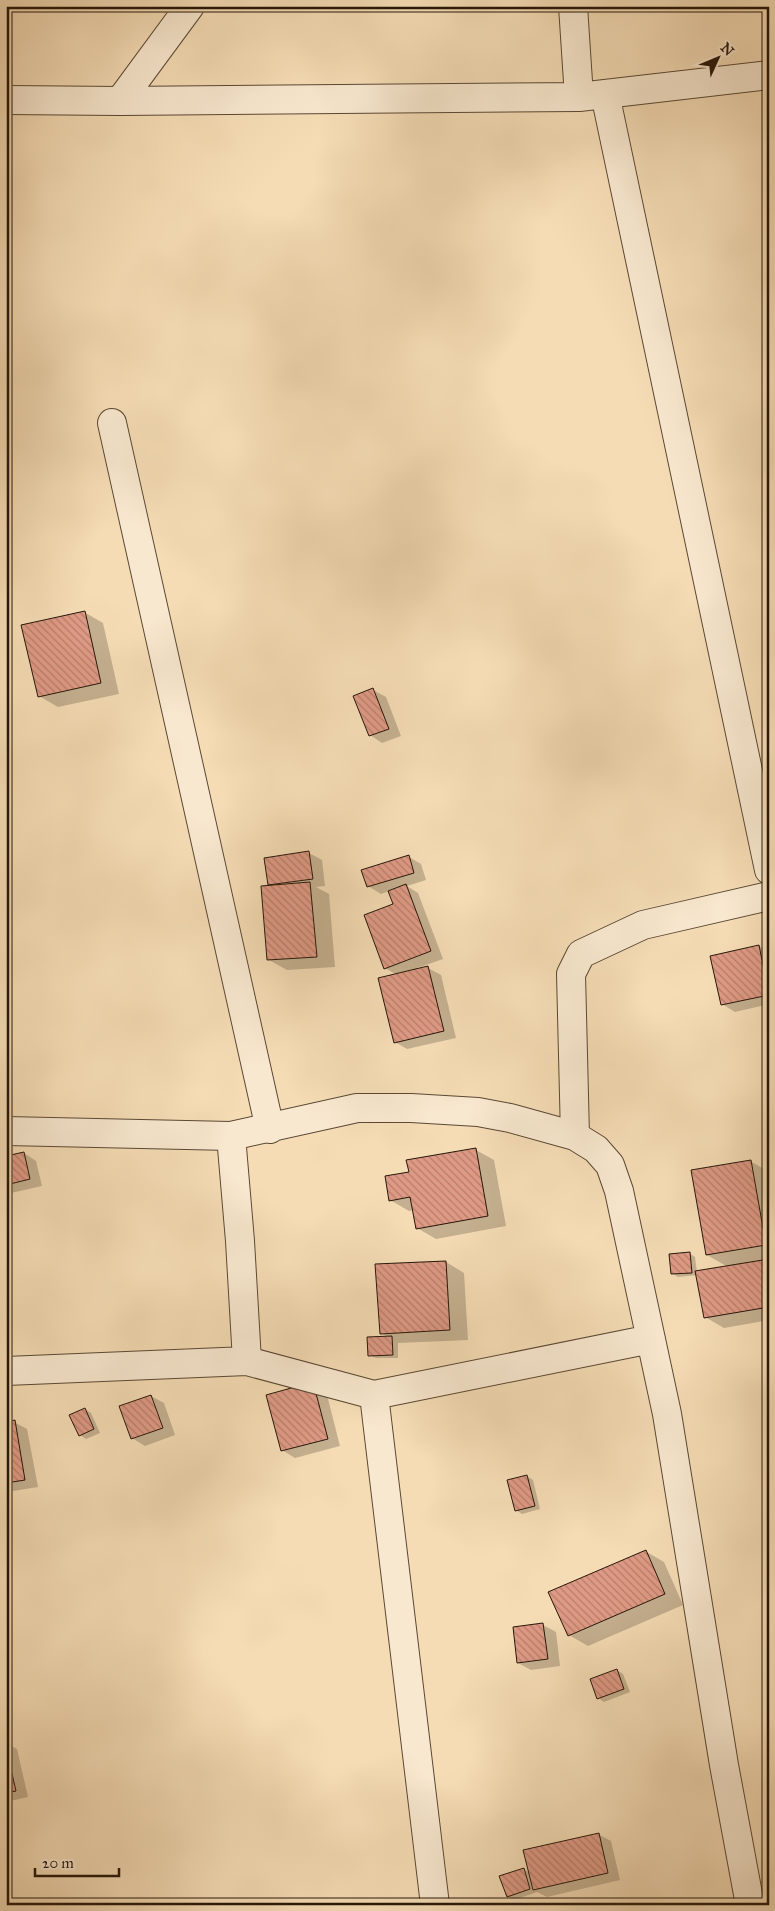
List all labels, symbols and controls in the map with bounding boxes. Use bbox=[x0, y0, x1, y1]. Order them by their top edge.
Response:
north arrow bbox=[692, 32, 742, 82]
text: N bbox=[717, 39, 737, 60]
scale bar bbox=[35, 1846, 119, 1878]
text: 20 m bbox=[42, 1854, 74, 1872]

